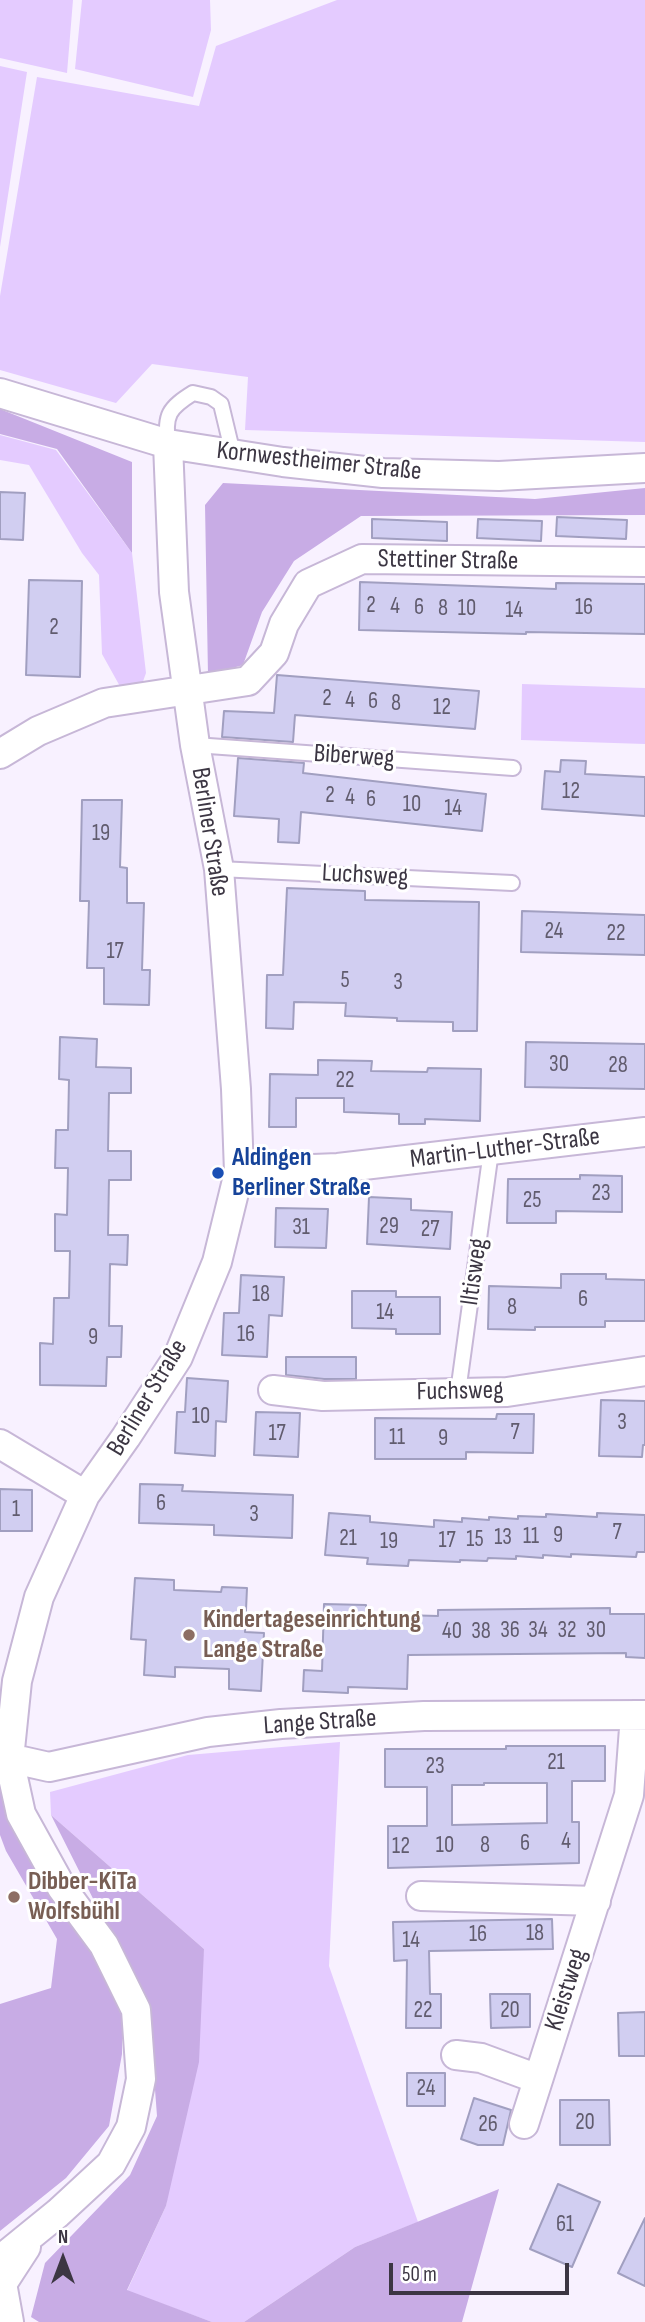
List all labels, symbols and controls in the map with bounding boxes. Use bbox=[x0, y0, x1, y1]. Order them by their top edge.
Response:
street label: Kornwestheimer Straße bbox=[215, 436, 423, 488]
street label: Stettiner Straße bbox=[377, 544, 519, 578]
house number: 2 bbox=[366, 592, 376, 620]
house number: 4 bbox=[390, 593, 400, 621]
house number: 6 bbox=[414, 594, 424, 622]
house number: 16 bbox=[575, 594, 593, 622]
house number: 8 bbox=[438, 595, 448, 623]
house number: 10 bbox=[458, 595, 476, 623]
house number: 14 bbox=[505, 597, 523, 625]
house number: 2 bbox=[49, 614, 59, 642]
house number: 2 bbox=[322, 685, 332, 713]
house number: 4 bbox=[345, 687, 355, 715]
house number: 6 bbox=[368, 688, 378, 716]
house number: 8 bbox=[391, 690, 401, 718]
house number: 12 bbox=[433, 694, 451, 722]
street label: Biberweg bbox=[313, 739, 395, 775]
street label: Berliner Straße bbox=[183, 765, 235, 899]
house number: 12 bbox=[562, 778, 580, 806]
house number: 2 bbox=[325, 782, 335, 810]
house number: 4 bbox=[345, 784, 355, 812]
house number: 6 bbox=[366, 786, 376, 814]
house number: 10 bbox=[403, 791, 421, 819]
house number: 14 bbox=[444, 795, 462, 823]
house number: 19 bbox=[92, 820, 110, 848]
street label: Luchsweg bbox=[321, 858, 409, 894]
house number: 24 bbox=[545, 918, 563, 946]
house number: 22 bbox=[607, 920, 625, 948]
house number: 17 bbox=[106, 938, 124, 966]
house number: 5 bbox=[340, 967, 350, 995]
house number: 3 bbox=[393, 969, 403, 997]
house number: 30 bbox=[549, 1051, 569, 1079]
house number: 28 bbox=[608, 1052, 628, 1080]
house number: 22 bbox=[336, 1067, 354, 1095]
street label: Martin-Luther-Straße bbox=[408, 1122, 602, 1176]
place label: Aldingen Berliner Straße bbox=[232, 1142, 371, 1204]
marker: Aldingen Berliner Straße bbox=[210, 1165, 226, 1181]
house number: 23 bbox=[591, 1180, 611, 1208]
house number: 25 bbox=[523, 1187, 541, 1215]
house number: 29 bbox=[379, 1213, 399, 1241]
house number: 31 bbox=[292, 1214, 310, 1242]
house number: 27 bbox=[421, 1216, 439, 1244]
street label: Iltisweg bbox=[455, 1236, 495, 1308]
house number: 18 bbox=[252, 1281, 270, 1309]
house number: 6 bbox=[578, 1286, 588, 1314]
house number: 8 bbox=[507, 1294, 517, 1322]
house number: 14 bbox=[376, 1299, 394, 1327]
house number: 16 bbox=[237, 1321, 255, 1349]
house number: 9 bbox=[88, 1324, 98, 1352]
street label: Berliner Straße bbox=[101, 1334, 195, 1462]
street label: Fuchsweg bbox=[416, 1376, 504, 1408]
house number: 10 bbox=[192, 1403, 210, 1431]
house number: 3 bbox=[617, 1409, 627, 1437]
house number: 7 bbox=[510, 1419, 520, 1447]
house number: 17 bbox=[268, 1420, 286, 1448]
house number: 11 bbox=[389, 1424, 405, 1452]
house number: 9 bbox=[438, 1425, 448, 1453]
house number: 6 bbox=[156, 1490, 166, 1518]
house number: 1 bbox=[12, 1496, 20, 1524]
house number: 3 bbox=[249, 1501, 259, 1529]
house number: 7 bbox=[612, 1519, 622, 1547]
house number: 9 bbox=[553, 1522, 563, 1550]
house number: 11 bbox=[523, 1523, 539, 1551]
house number: 13 bbox=[494, 1524, 512, 1552]
house number: 21 bbox=[339, 1525, 357, 1553]
house number: 15 bbox=[466, 1526, 484, 1554]
house number: 17 bbox=[438, 1527, 456, 1555]
house number: 19 bbox=[380, 1528, 398, 1556]
place label: Kindertageseinrichtung Lange Straße bbox=[203, 1604, 421, 1666]
house number: 36 bbox=[500, 1617, 520, 1645]
house number: 34 bbox=[528, 1617, 548, 1645]
house number: 32 bbox=[557, 1617, 577, 1645]
house number: 30 bbox=[586, 1617, 606, 1645]
house number: 40 bbox=[442, 1618, 462, 1646]
house number: 38 bbox=[471, 1618, 491, 1646]
marker: Kindertageseinrichtung Lange Straße bbox=[181, 1627, 197, 1643]
street label: Lange Straße bbox=[262, 1703, 378, 1743]
house number: 21 bbox=[547, 1749, 565, 1777]
house number: 23 bbox=[425, 1753, 445, 1781]
house number: 4 bbox=[561, 1828, 571, 1856]
house number: 6 bbox=[520, 1830, 530, 1858]
house number: 10 bbox=[436, 1832, 454, 1860]
house number: 8 bbox=[480, 1832, 490, 1860]
house number: 12 bbox=[392, 1833, 410, 1861]
place label: Dibber-KiTa Wolfsbühl bbox=[28, 1866, 137, 1927]
marker: Dibber-KiTa Wolfsbühl bbox=[6, 1889, 22, 1905]
house number: 18 bbox=[526, 1920, 544, 1948]
house number: 16 bbox=[469, 1921, 487, 1949]
house number: 14 bbox=[402, 1927, 420, 1955]
street label: Kleistweg bbox=[539, 1945, 595, 2035]
house number: 22 bbox=[414, 1997, 432, 2025]
house number: 20 bbox=[500, 1997, 520, 2025]
house number: 24 bbox=[417, 2075, 435, 2103]
house number: 20 bbox=[575, 2109, 595, 2137]
house number: 26 bbox=[478, 2111, 498, 2139]
house number: 61 bbox=[556, 2211, 574, 2239]
north arrow bbox=[28, 2224, 98, 2294]
text: N bbox=[58, 2226, 68, 2249]
scale bar bbox=[393, 2248, 573, 2292]
text: 50 m bbox=[402, 2262, 437, 2287]

